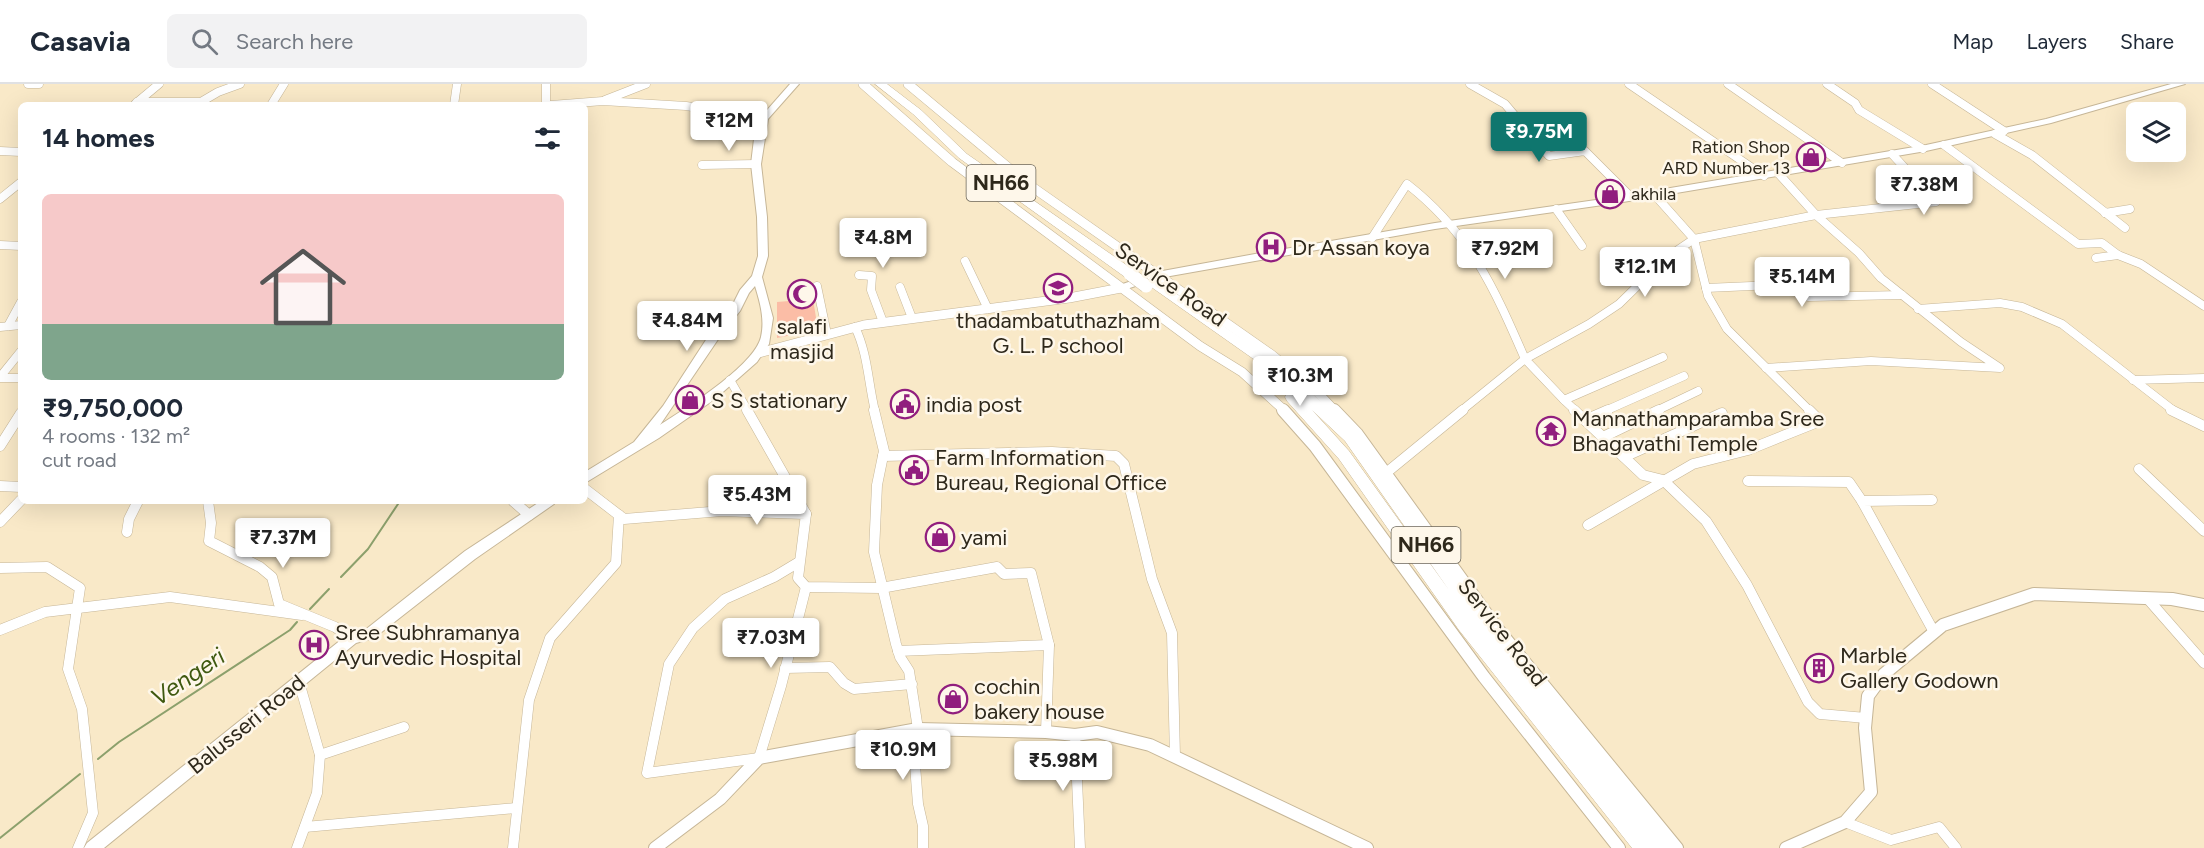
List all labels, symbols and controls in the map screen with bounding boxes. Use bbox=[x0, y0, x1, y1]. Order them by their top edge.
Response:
search box bbox=[167, 14, 587, 68]
text: Casavia bbox=[30, 24, 131, 58]
icon: search bbox=[188, 25, 221, 58]
text: Search here bbox=[236, 28, 353, 55]
text: Map bbox=[1953, 29, 1993, 54]
text: Layers bbox=[2026, 29, 2087, 54]
text: Share bbox=[2120, 29, 2174, 54]
pin: ₹12M bbox=[693, 101, 765, 152]
map controls bbox=[2126, 102, 2186, 162]
button: layers bbox=[2126, 102, 2186, 162]
text: ₹12M bbox=[704, 108, 754, 132]
pin: ₹9.75M bbox=[1490, 112, 1588, 163]
text: ₹9.75M bbox=[1505, 119, 1573, 143]
text: 14 homes bbox=[42, 122, 155, 154]
icon: filters bbox=[531, 122, 564, 155]
place label: Ration Shop ARD Number 13 bbox=[1662, 136, 1790, 179]
shop icon: Ration Shop ARD Number 13 bbox=[1795, 141, 1827, 173]
road number: NH66 bbox=[966, 165, 1036, 201]
pin: ₹7.38M bbox=[1875, 165, 1973, 216]
text: ₹7.38M bbox=[1890, 172, 1958, 196]
shop icon: akhila bbox=[1594, 178, 1626, 210]
place label: akhila bbox=[1631, 183, 1676, 205]
pin: ₹4.8M bbox=[841, 218, 925, 269]
text: ₹4.8M bbox=[854, 225, 913, 249]
pin: ₹7.92M bbox=[1456, 229, 1554, 280]
hospital icon: Dr Assan koya bbox=[1255, 231, 1287, 263]
icon: home bbox=[249, 233, 357, 341]
place label: Dr Assan koya bbox=[1292, 234, 1430, 261]
street label: Service Road bbox=[1110, 236, 1231, 333]
text: ₹7.92M bbox=[1471, 236, 1539, 260]
pin: ₹12.1M bbox=[1596, 247, 1694, 298]
text: ₹12.1M bbox=[1614, 254, 1676, 278]
pin: ₹5.14M bbox=[1753, 257, 1851, 308]
text: ₹5.14M bbox=[1769, 264, 1835, 288]
school or university icon: thadambatuthazham G. L. P school bbox=[1042, 272, 1074, 304]
mosque icon: salafi masjid bbox=[786, 278, 818, 310]
pin: ₹4.84M bbox=[638, 301, 736, 352]
place label: thadambatuthazham G. L. P school bbox=[956, 307, 1160, 359]
text: ₹4.84M bbox=[651, 308, 723, 332]
place label: salafi masjid bbox=[770, 313, 834, 365]
pin: ₹10.3M bbox=[1251, 356, 1349, 407]
text: ₹10.3M bbox=[1267, 363, 1333, 387]
shop icon: S S stationary bbox=[674, 384, 706, 416]
place label: S S stationary bbox=[711, 387, 848, 414]
public building icon: india post bbox=[889, 388, 921, 420]
place label: india post bbox=[926, 391, 1022, 418]
text: ₹9,750,000 bbox=[42, 392, 183, 424]
place label: Mannathamparamba Sree Bhagavathi Temple bbox=[1572, 405, 1824, 457]
temple icon: Mannathamparamba Sree Bhagavathi Temple bbox=[1535, 415, 1567, 447]
text: 4 rooms · 132 m² bbox=[42, 424, 190, 448]
place label: Farm Information Bureau, Regional Office bbox=[935, 444, 1167, 496]
text: cut road bbox=[42, 448, 117, 472]
public building icon: Farm Information Bureau, Regional Office bbox=[898, 454, 930, 486]
pin: ₹5.43M bbox=[708, 475, 806, 526]
text: ₹5.43M bbox=[722, 482, 792, 506]
pin: ₹7.37M bbox=[234, 518, 332, 569]
shop icon: yami bbox=[924, 521, 956, 553]
place label: yami bbox=[961, 524, 1007, 551]
text: ₹7.37M bbox=[249, 525, 317, 549]
road number: NH66 bbox=[1392, 527, 1460, 563]
street label: Service Road bbox=[1452, 573, 1553, 692]
pin: ₹7.03M bbox=[722, 618, 820, 669]
place label: Sree Subhramanya Ayurvedic Hospital bbox=[335, 619, 521, 671]
text: ₹7.03M bbox=[736, 625, 806, 649]
hospital icon: Sree Subhramanya Ayurvedic Hospital bbox=[298, 629, 330, 661]
water label: Vengeri bbox=[145, 641, 231, 712]
place label: Marble Gallery Godown bbox=[1840, 642, 1998, 694]
building icon: Marble Gallery Godown bbox=[1803, 652, 1835, 684]
street label: Balusseri Road bbox=[182, 669, 310, 780]
place label: cochin bakery house bbox=[974, 673, 1105, 725]
shop icon: cochin bakery house bbox=[937, 683, 969, 715]
pin: ₹10.9M bbox=[854, 730, 952, 781]
text: ₹10.9M bbox=[869, 737, 937, 761]
pin: ₹5.98M bbox=[1014, 741, 1112, 792]
text: ₹5.98M bbox=[1028, 748, 1098, 772]

